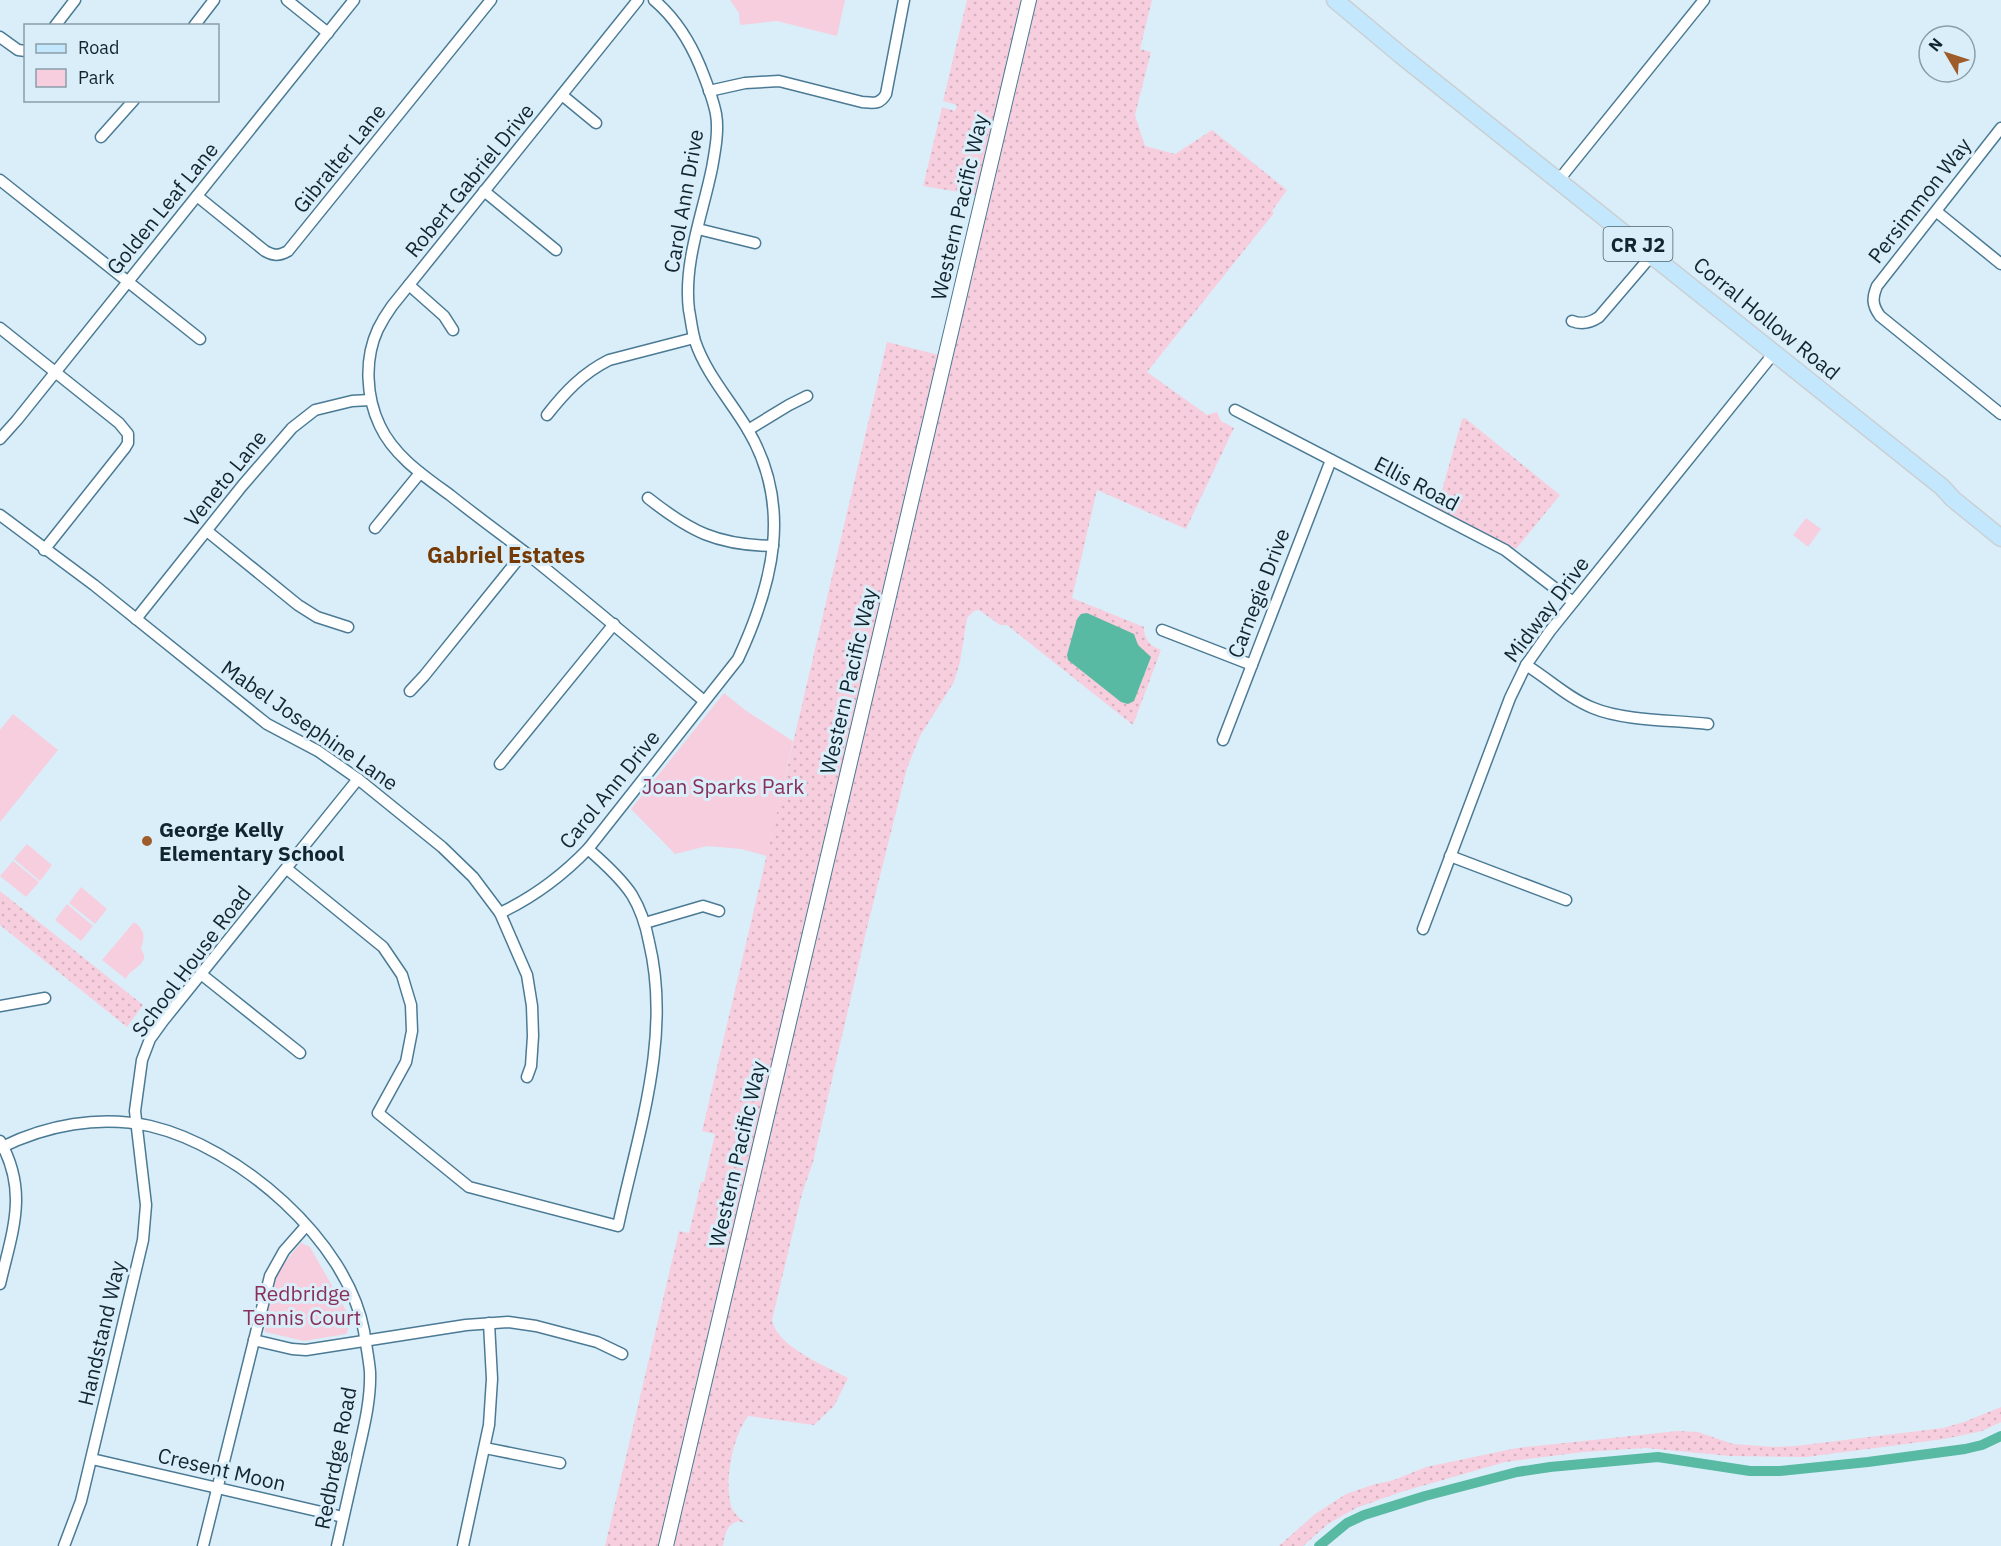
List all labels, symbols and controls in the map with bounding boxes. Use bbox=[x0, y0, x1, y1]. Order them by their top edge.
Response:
legend bbox=[24, 24, 219, 102]
north arrow bbox=[1917, 24, 1977, 84]
text: N bbox=[1924, 34, 1947, 55]
text: Road bbox=[78, 36, 119, 59]
text: Park bbox=[78, 66, 115, 89]
street label: Gibralter Lane bbox=[286, 97, 392, 219]
street label: Robert Gabriel Drive bbox=[398, 97, 540, 263]
street label: Western Pacific Way bbox=[924, 111, 994, 303]
street label: Carol Ann Drive bbox=[657, 127, 709, 275]
street label: Persimmon Way bbox=[1861, 131, 1977, 269]
street label: Golden Leaf Lane bbox=[100, 136, 224, 280]
road number: CR J2 bbox=[1604, 227, 1672, 261]
street label: Corral Hollow Road bbox=[1688, 250, 1846, 386]
street label: Veneto Lane bbox=[178, 424, 272, 532]
street label: Ellis Road bbox=[1370, 449, 1464, 517]
street label: Carnegie Drive bbox=[1220, 524, 1296, 662]
district label: Gabriel Estates bbox=[427, 540, 585, 569]
street label: Midway Drive bbox=[1497, 550, 1595, 668]
street label: Western Pacific Way bbox=[813, 585, 883, 777]
street label: Mabel Josephine Lane bbox=[216, 653, 404, 797]
street label: Carol Ann Drive bbox=[552, 724, 666, 854]
park label: Joan Sparks Park bbox=[642, 772, 804, 800]
place label: George Kelly Elementary School bbox=[159, 815, 344, 867]
marker: George Kelly Elementary School bbox=[140, 834, 154, 848]
street label: School House Road bbox=[125, 880, 257, 1042]
street label: Western Pacific Way bbox=[702, 1058, 772, 1250]
street label: Handstand Way bbox=[71, 1257, 131, 1408]
park label: Redbridge Tennis Court bbox=[243, 1279, 361, 1331]
street label: Redbrdge Road bbox=[307, 1384, 363, 1532]
street label: Cresent Moon bbox=[155, 1441, 289, 1497]

